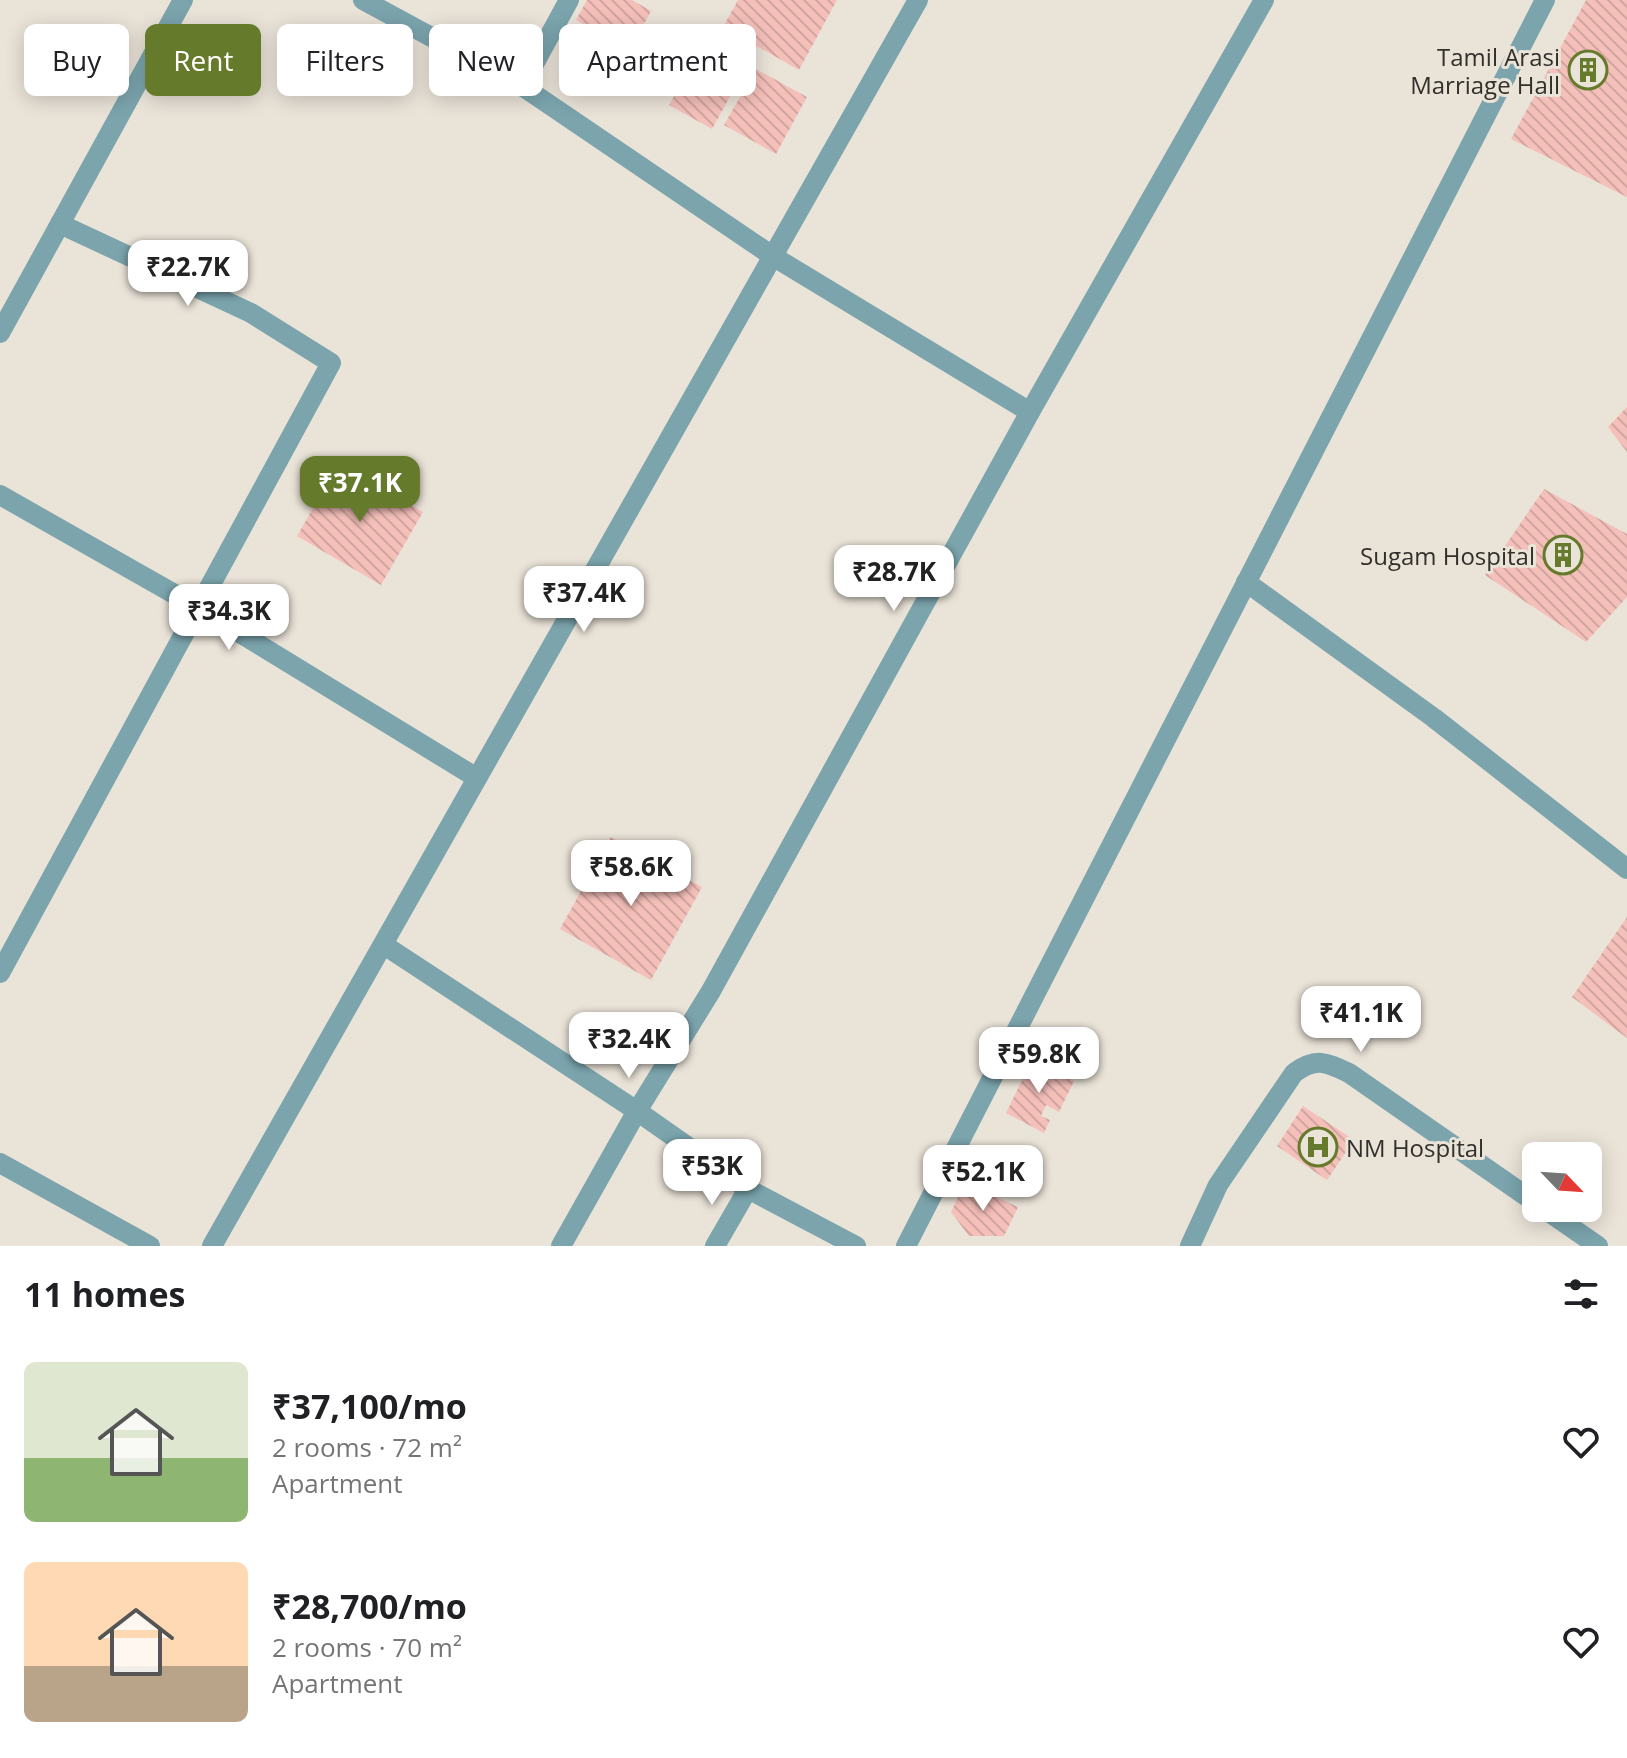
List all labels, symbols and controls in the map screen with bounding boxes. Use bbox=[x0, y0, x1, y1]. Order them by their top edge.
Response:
chip: Buy bbox=[24, 24, 129, 96]
chip: Rent bbox=[145, 24, 261, 96]
chip: Filters bbox=[277, 24, 413, 96]
chip: New bbox=[429, 24, 543, 96]
chip: Apartment bbox=[559, 24, 756, 96]
place label: Tamil Arasi Marriage Hall bbox=[1410, 40, 1560, 101]
building icon: Tamil Arasi Marriage Hall bbox=[1567, 49, 1609, 91]
pin: ₹22.7K bbox=[123, 240, 253, 308]
text: ₹22.7K bbox=[146, 248, 230, 284]
pin: ₹37.1K bbox=[295, 456, 425, 524]
text: ₹37.1K bbox=[318, 464, 402, 500]
building icon: Sugam Hospital bbox=[1542, 534, 1584, 576]
place label: Sugam Hospital bbox=[1360, 539, 1535, 572]
pin: ₹28.7K bbox=[829, 545, 959, 613]
text: ₹28.7K bbox=[852, 553, 936, 589]
pin: ₹37.4K bbox=[519, 566, 649, 634]
text: ₹37.4K bbox=[542, 574, 626, 610]
pin: ₹34.3K bbox=[164, 584, 294, 652]
text: ₹34.3K bbox=[187, 592, 271, 628]
pin: ₹58.6K bbox=[566, 840, 696, 908]
text: ₹58.6K bbox=[589, 848, 673, 884]
pin: ₹41.1K bbox=[1296, 986, 1426, 1054]
text: ₹41.1K bbox=[1319, 994, 1403, 1030]
pin: ₹32.4K bbox=[564, 1012, 694, 1080]
text: ₹32.4K bbox=[587, 1020, 671, 1056]
pin: ₹59.8K bbox=[974, 1027, 1104, 1095]
text: ₹59.8K bbox=[997, 1035, 1081, 1071]
hospital icon: NM Hospital bbox=[1297, 1126, 1339, 1168]
place label: NM Hospital bbox=[1346, 1131, 1484, 1164]
pin: ₹53K bbox=[665, 1139, 759, 1207]
north arrow bbox=[1522, 1142, 1602, 1222]
map controls bbox=[1522, 1142, 1602, 1222]
pin: ₹52.1K bbox=[918, 1145, 1048, 1213]
text: ₹53K bbox=[681, 1147, 743, 1183]
text: ₹52.1K bbox=[941, 1153, 1025, 1189]
text: 11 homes bbox=[24, 1271, 185, 1317]
icon: filters bbox=[1559, 1272, 1603, 1316]
text: ₹37,100/mo bbox=[272, 1383, 467, 1429]
icon: home bbox=[88, 1394, 184, 1490]
icon: heart bbox=[1559, 1420, 1603, 1464]
text: 2 rooms · 72 m² bbox=[272, 1429, 462, 1465]
text: Apartment bbox=[272, 1465, 403, 1501]
text: ₹28,700/mo bbox=[272, 1583, 467, 1629]
icon: home bbox=[88, 1594, 184, 1690]
icon: heart bbox=[1559, 1620, 1603, 1664]
text: 2 rooms · 70 m² bbox=[272, 1629, 462, 1665]
text: Apartment bbox=[272, 1665, 403, 1701]

